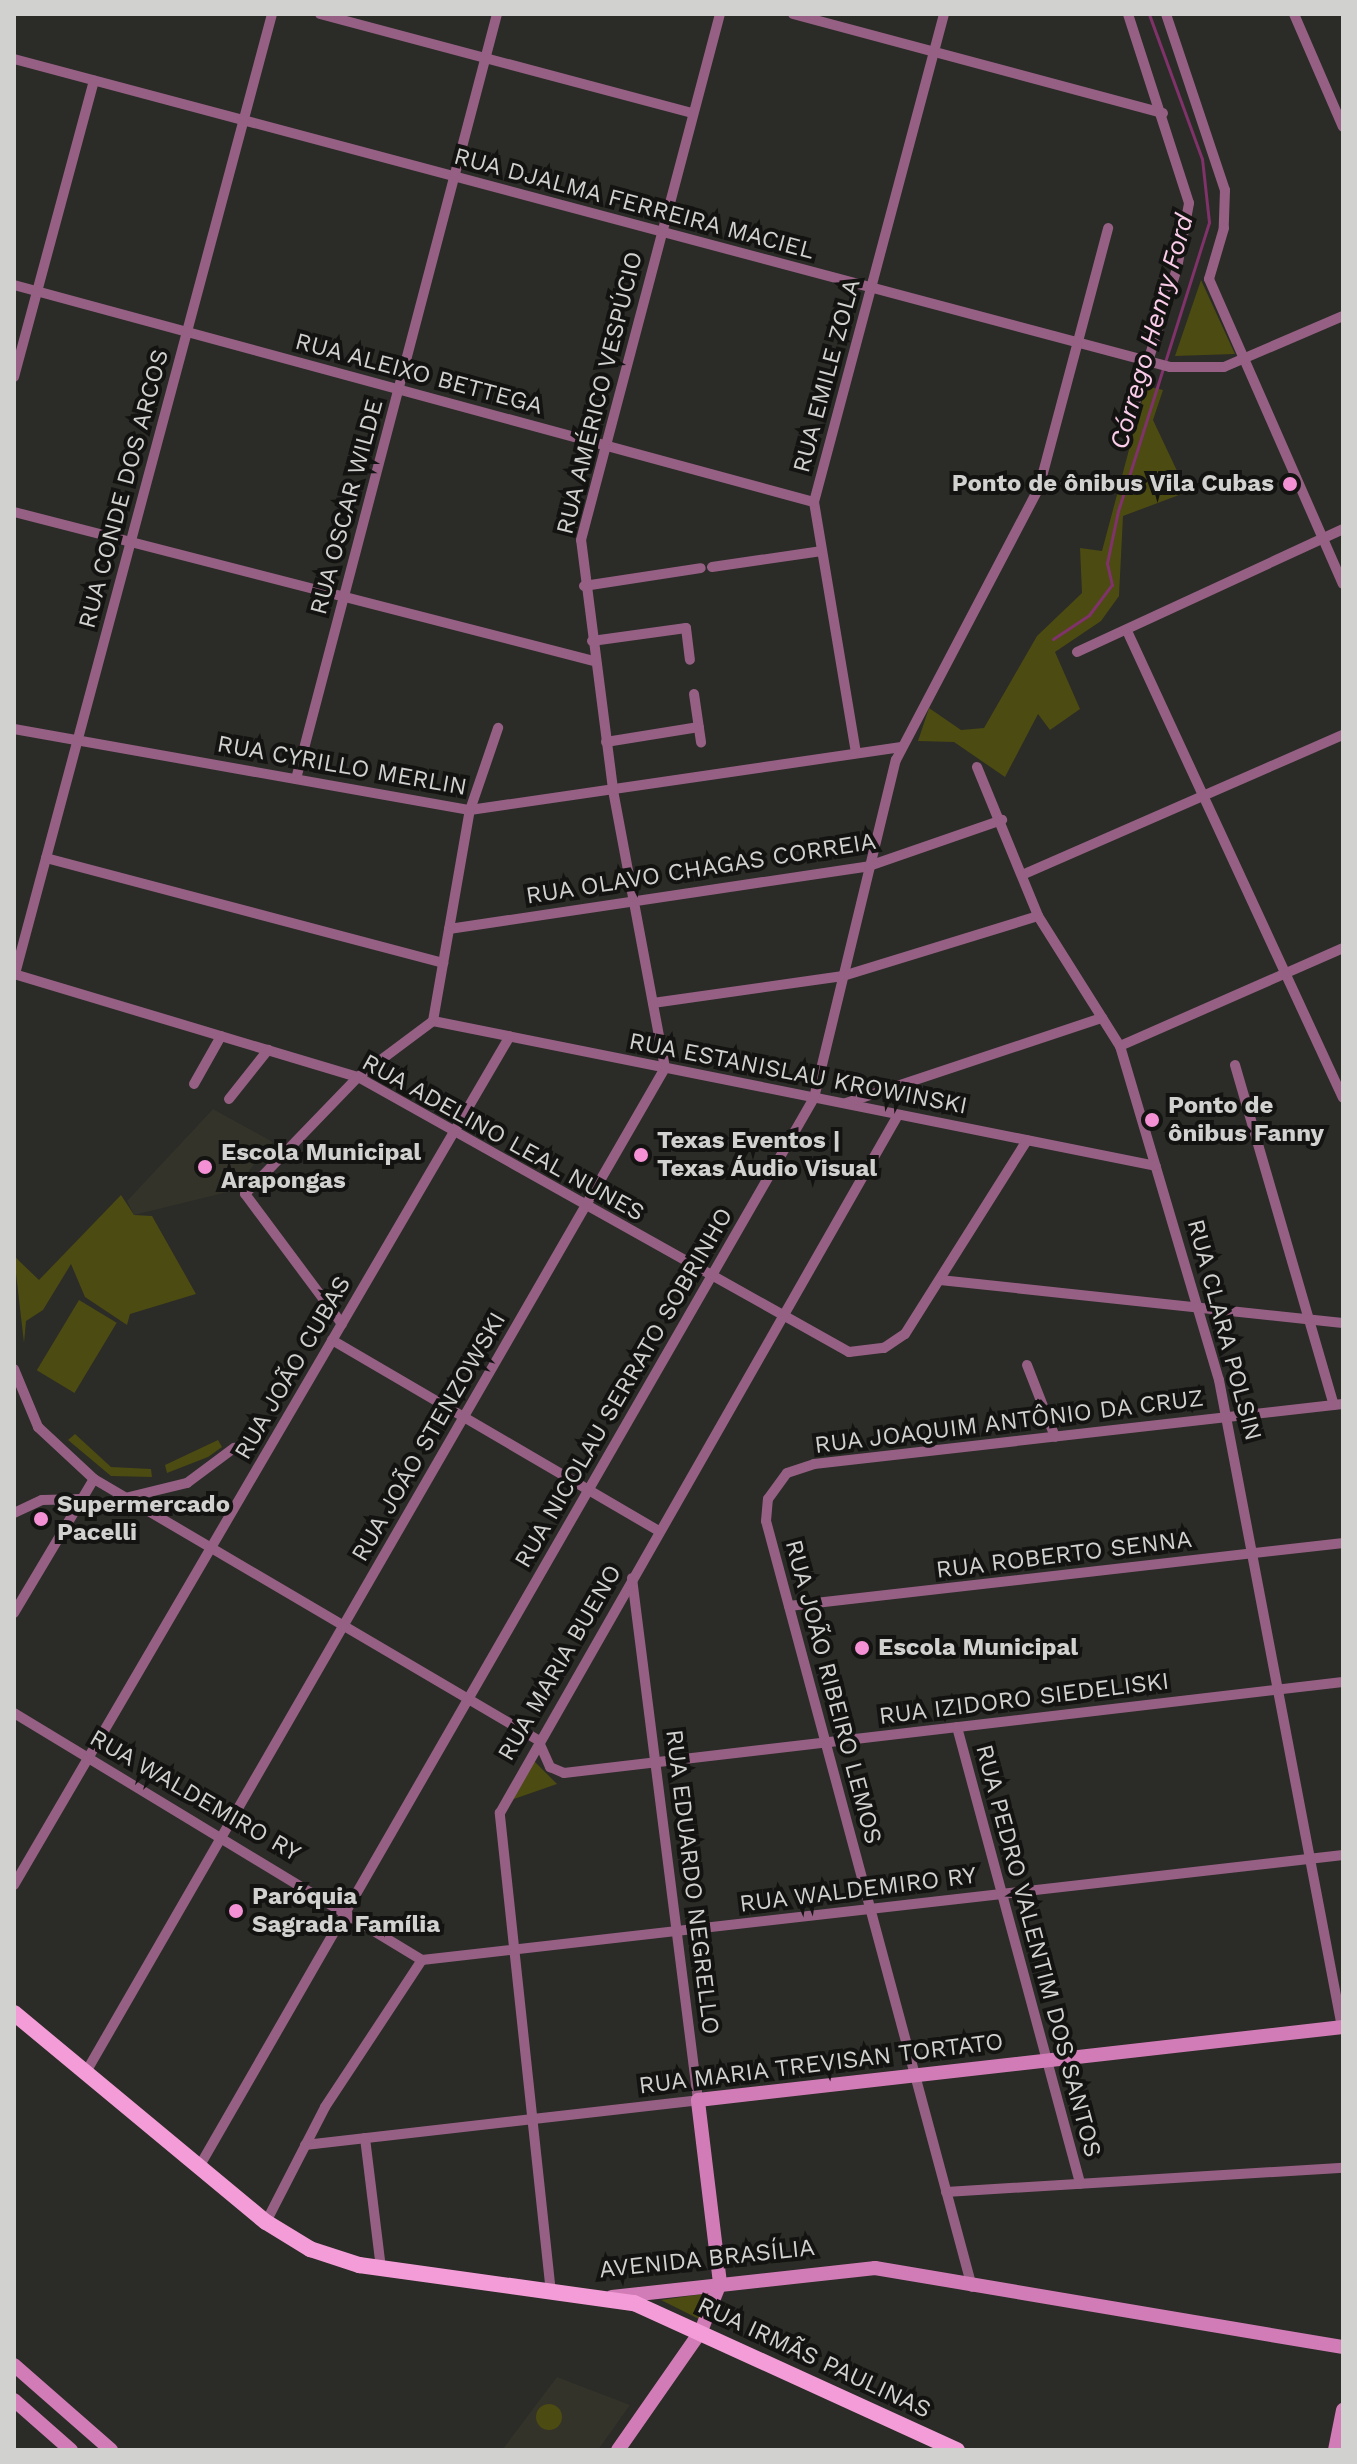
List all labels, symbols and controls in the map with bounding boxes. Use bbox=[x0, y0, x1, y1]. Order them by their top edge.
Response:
street label: RUA DJALMA FERREIRA MACIEL bbox=[449, 142, 819, 266]
water label: Córrego Henry Ford bbox=[1103, 211, 1201, 453]
street label: RUA AMÉRICO VESPÚCIO bbox=[551, 247, 649, 539]
street label: RUA EMILE ZOLA bbox=[787, 276, 867, 476]
street label: RUA ALEIXO BETTEGA bbox=[291, 327, 547, 421]
street label: RUA CONDE DOS ARCOS bbox=[73, 345, 175, 633]
street label: RUA OSCAR WILDE bbox=[304, 395, 390, 619]
place label: Ponto de ônibus Vila Cubas bbox=[951, 470, 1274, 498]
marker: Ponto de ônibus Vila Cubas bbox=[1281, 475, 1299, 493]
street label: RUA CYRILLO MERLIN bbox=[214, 730, 470, 802]
street label: RUA OLAVO CHAGAS CORREIA bbox=[523, 827, 879, 911]
street label: RUA ESTANISLAU KROWINSKI bbox=[626, 1027, 970, 1121]
street label: RUA ADELINO LEAL NUNES bbox=[356, 1048, 650, 1228]
place label: Ponto de ônibus Fanny bbox=[1168, 1092, 1324, 1148]
marker: Ponto de ônibus Fanny bbox=[1143, 1111, 1161, 1129]
place label: Texas Eventos | Texas Áudio Visual bbox=[657, 1127, 878, 1183]
place label: Escola Municipal Arapongas bbox=[221, 1139, 421, 1195]
marker: Texas Eventos | Texas Áudio Visual bbox=[632, 1146, 650, 1164]
marker: Escola Municipal Arapongas bbox=[196, 1158, 214, 1176]
street label: RUA NICOLAU SERRATO SOBRINHO bbox=[509, 1202, 739, 1574]
street label: RUA CLARA POLSIN bbox=[1180, 1215, 1268, 1445]
street label: RUA JOÃO CUBAS bbox=[228, 1270, 358, 1466]
street label: RUA JOÃO STENZOWSKI bbox=[345, 1307, 513, 1567]
street label: RUA JOAQUIM ANTÔNIO DA CRUZ bbox=[811, 1384, 1207, 1460]
place label: Supermercado Pacelli bbox=[57, 1491, 230, 1547]
marker: Supermercado Pacelli bbox=[32, 1510, 50, 1528]
street label: RUA ROBERTO SENNA bbox=[934, 1525, 1194, 1585]
street label: RUA JOÃO RIBEIRO LEMOS bbox=[778, 1536, 888, 1848]
street label: RUA MARIA BUENO bbox=[492, 1559, 628, 1767]
place label: Escola Municipal bbox=[878, 1634, 1078, 1662]
marker: Escola Municipal bbox=[853, 1639, 871, 1657]
street label: RUA IZIDORO SIEDELISKI bbox=[877, 1667, 1171, 1731]
street label: RUA WALDEMIRO RY bbox=[84, 1724, 306, 1868]
street label: RUA EDUARDO NEGRELLO bbox=[659, 1727, 725, 2037]
street label: RUA PEDRO VALENTIM DOS SANTOS bbox=[969, 1741, 1107, 2161]
street label: RUA WALDEMIRO RY bbox=[737, 1861, 979, 1919]
place label: Paróquia Sagrada Família bbox=[252, 1883, 440, 1939]
marker: Paróquia Sagrada Família bbox=[227, 1902, 245, 1920]
street label: RUA MARIA TREVISAN TORTATO bbox=[635, 2027, 1007, 2101]
street label: AVENIDA BRASÍLIA bbox=[597, 2233, 817, 2285]
street label: RUA IRMÃS PAULINAS bbox=[692, 2291, 936, 2425]

